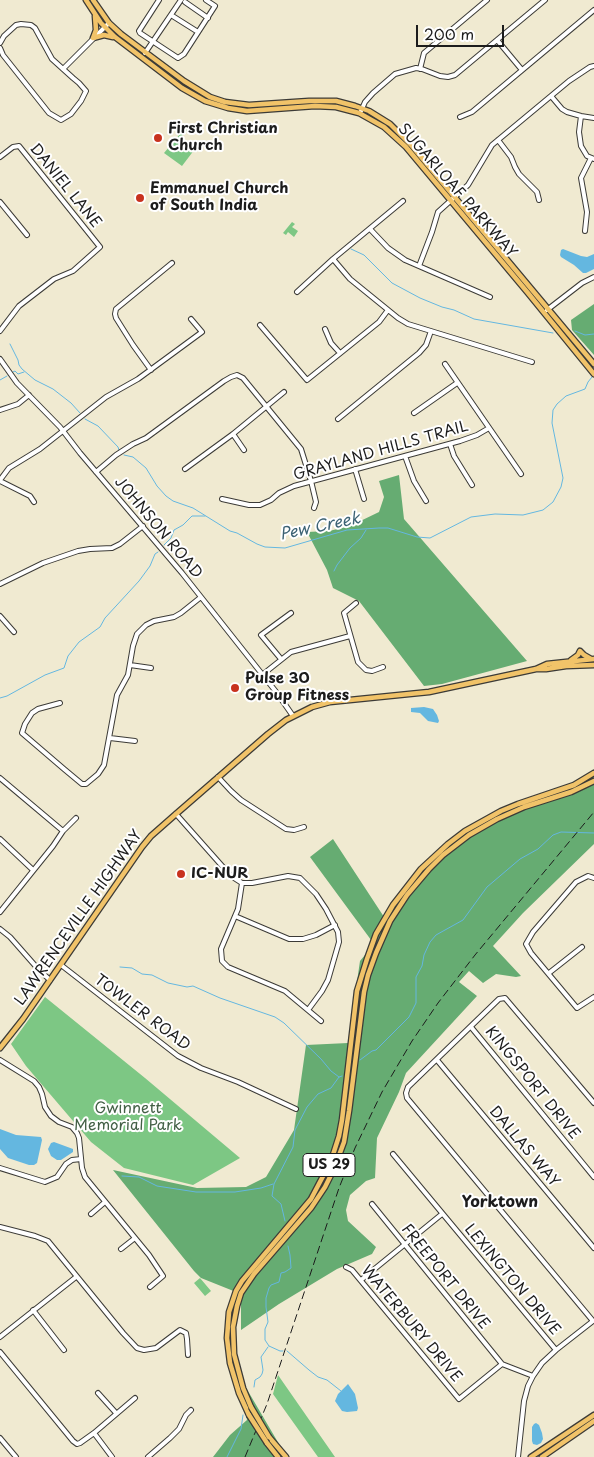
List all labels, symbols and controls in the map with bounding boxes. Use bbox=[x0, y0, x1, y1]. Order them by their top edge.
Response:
scale bar bbox=[419, 15, 506, 47]
text: 200 m bbox=[424, 22, 474, 45]
place label: First Christian Church bbox=[168, 120, 278, 155]
street label: SUGARLOAF PARKWAY bbox=[394, 120, 520, 262]
marker: First Christian Church bbox=[152, 132, 164, 144]
street label: DANIEL LANE bbox=[26, 140, 104, 232]
place label: Emmanuel Church of South India bbox=[150, 180, 289, 215]
marker: Emmanuel Church of South India bbox=[134, 192, 146, 204]
street label: GRAYLAND HILLS TRAIL bbox=[291, 417, 471, 485]
street label: JOHNSON ROAD bbox=[110, 474, 206, 582]
water label: Pew Creek bbox=[278, 509, 362, 545]
place label: Pulse 30 Group Fitness bbox=[245, 670, 349, 705]
marker: Pulse 30 Group Fitness bbox=[229, 682, 241, 694]
street label: LAWRENCEVILLE HIGHWAY bbox=[11, 827, 147, 1009]
place label: IC-NUR bbox=[191, 865, 248, 883]
marker: IC-NUR bbox=[175, 868, 187, 880]
street label: TOWLER ROAD bbox=[91, 971, 193, 1055]
street label: KINGSPORT DRIVE bbox=[481, 1023, 583, 1143]
park label: Gwinnett Memorial Park bbox=[74, 1100, 182, 1135]
street label: DALLAS WAY bbox=[485, 1103, 563, 1191]
road number: US 29 bbox=[303, 1154, 355, 1176]
district label: Yorktown bbox=[462, 1193, 538, 1213]
street label: FREEPORT DRIVE bbox=[397, 1221, 493, 1333]
street label: LEXINGTON DRIVE bbox=[460, 1221, 564, 1339]
street label: WATERBURY DRIVE bbox=[357, 1262, 465, 1386]

